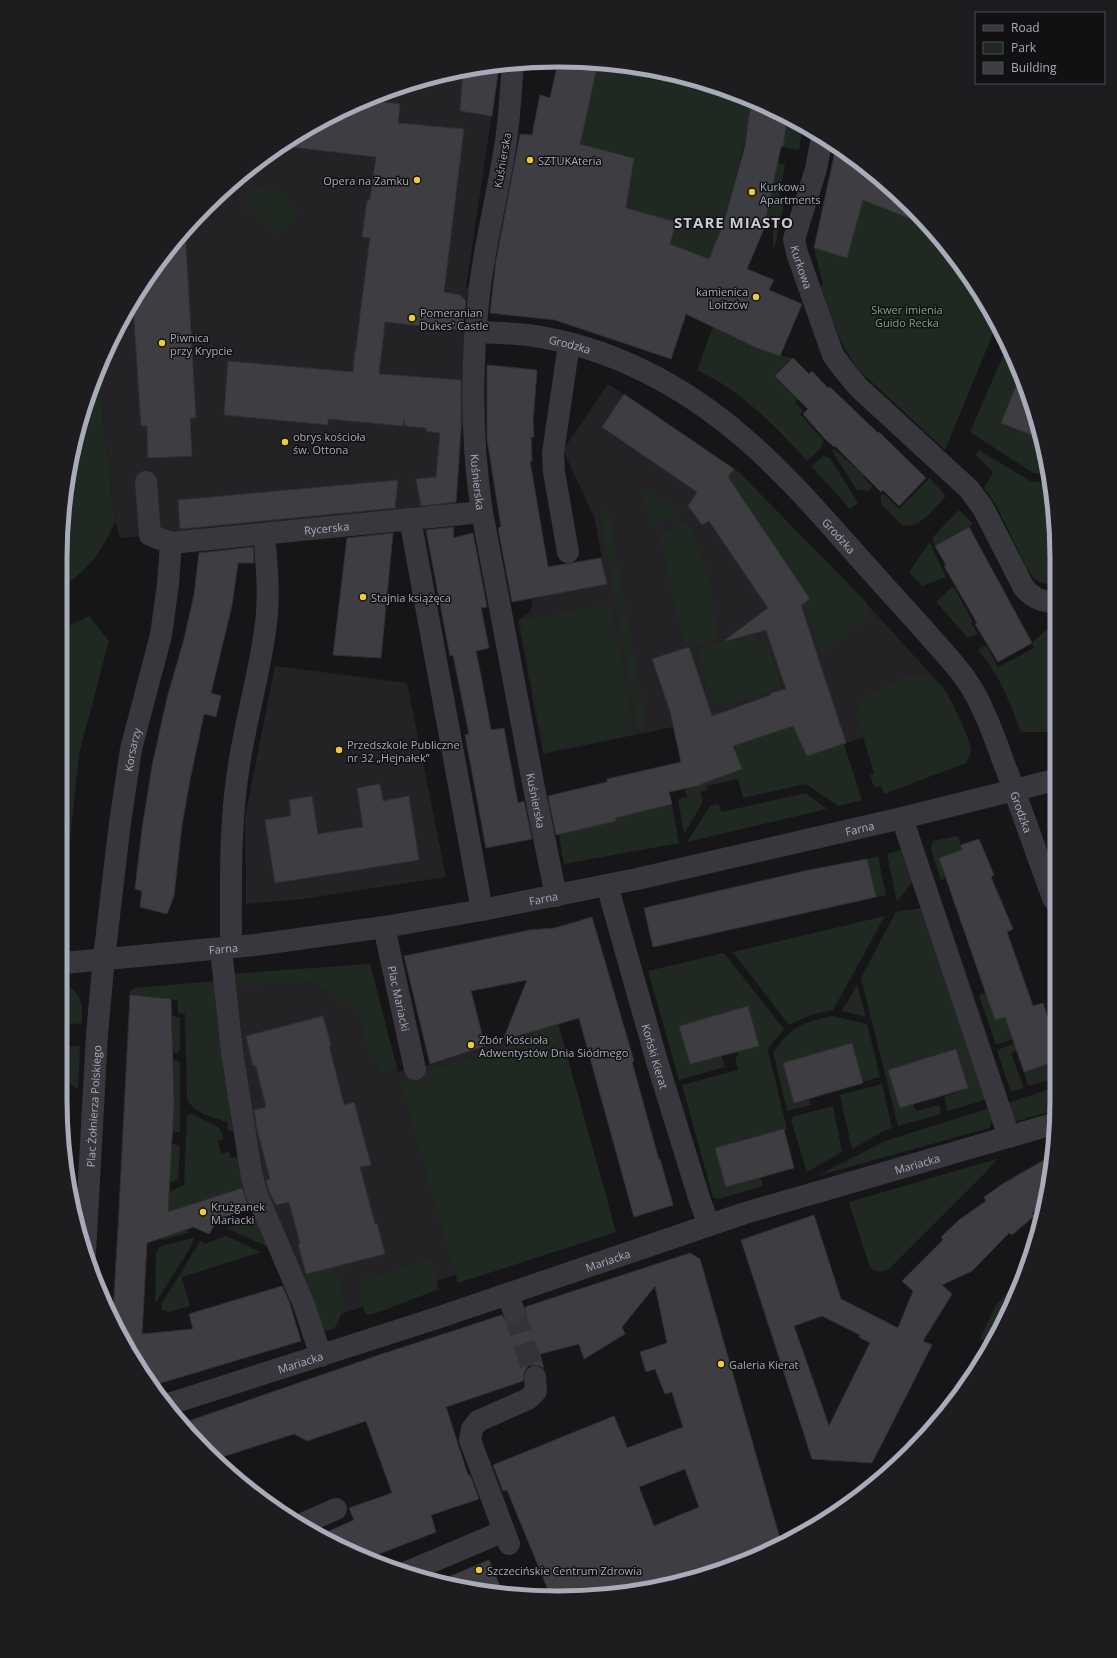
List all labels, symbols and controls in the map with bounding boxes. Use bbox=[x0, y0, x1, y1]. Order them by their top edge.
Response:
legend bbox=[975, 12, 1105, 84]
text: Road bbox=[1011, 19, 1040, 36]
text: Park bbox=[1011, 39, 1037, 56]
text: Building bbox=[1011, 59, 1057, 76]
street label: Kuśnierska bbox=[490, 131, 514, 189]
place label: SZTUKAteria bbox=[538, 153, 602, 168]
marker: SZTUKAteria bbox=[525, 155, 535, 165]
place label: Opera na Zamku bbox=[323, 173, 409, 188]
marker: Opera na Zamku bbox=[412, 175, 422, 185]
place label: Kurkowa Apartments bbox=[760, 179, 820, 207]
marker: Kurkowa Apartments bbox=[747, 187, 757, 197]
district label: STARE MIASTO bbox=[674, 212, 794, 232]
street label: Kurkowa bbox=[788, 244, 816, 291]
place label: kamienica Loitzów bbox=[696, 284, 748, 312]
marker: kamienica Loitzów bbox=[751, 292, 761, 302]
park label: Skwer imienia Guido Recka bbox=[871, 302, 943, 330]
place label: Pomeranian Dukes' Castle bbox=[420, 305, 488, 333]
marker: Pomeranian Dukes' Castle bbox=[407, 313, 417, 323]
place label: Piwnica przy Krypcie bbox=[170, 330, 232, 358]
street label: Grodzka bbox=[548, 331, 593, 356]
marker: Piwnica przy Krypcie bbox=[157, 338, 167, 348]
place label: obrys kościoła św. Ottona bbox=[293, 429, 366, 457]
marker: obrys kościoła św. Ottona bbox=[280, 437, 290, 447]
street label: Kuśnierska bbox=[468, 453, 489, 511]
street label: Grodzka bbox=[819, 514, 859, 557]
street label: Rycerska bbox=[303, 518, 350, 537]
place label: Stajnia książęca bbox=[371, 590, 451, 605]
marker: Stajnia książęca bbox=[358, 592, 368, 602]
street label: Korsarzy bbox=[120, 726, 144, 772]
place label: Przedszkole Publiczne nr 32 „Hejnałek” bbox=[347, 737, 460, 765]
marker: Przedszkole Publiczne nr 32 „Hejnałek” bbox=[334, 745, 344, 755]
street label: Kuśnierska bbox=[524, 772, 550, 830]
street label: Grodzka bbox=[1008, 789, 1036, 835]
street label: Farna bbox=[844, 817, 875, 838]
street label: Farna bbox=[527, 888, 559, 908]
street label: Farna bbox=[208, 939, 239, 957]
street label: Plac Mariacki bbox=[385, 964, 414, 1033]
street label: Koński Kierat bbox=[639, 1022, 672, 1091]
place label: Zbór Kościoła Adwentystów Dnia Siódmego bbox=[479, 1032, 629, 1060]
marker: Zbór Kościoła Adwentystów Dnia Siódmego bbox=[466, 1040, 476, 1050]
street label: Plac Żołnierza Polskiego bbox=[82, 1044, 104, 1168]
street label: Mariacka bbox=[892, 1150, 941, 1177]
place label: Krużganek Mariacki bbox=[211, 1199, 265, 1227]
marker: Krużganek Mariacki bbox=[198, 1207, 208, 1217]
street label: Mariacka bbox=[583, 1245, 632, 1274]
street label: Mariacka bbox=[276, 1348, 325, 1376]
place label: Galeria Kierat bbox=[729, 1357, 799, 1372]
marker: Galeria Kierat bbox=[716, 1359, 726, 1369]
place label: Szczecińskie Centrum Zdrowia bbox=[487, 1563, 642, 1578]
marker: Szczecińskie Centrum Zdrowia bbox=[474, 1565, 484, 1575]

